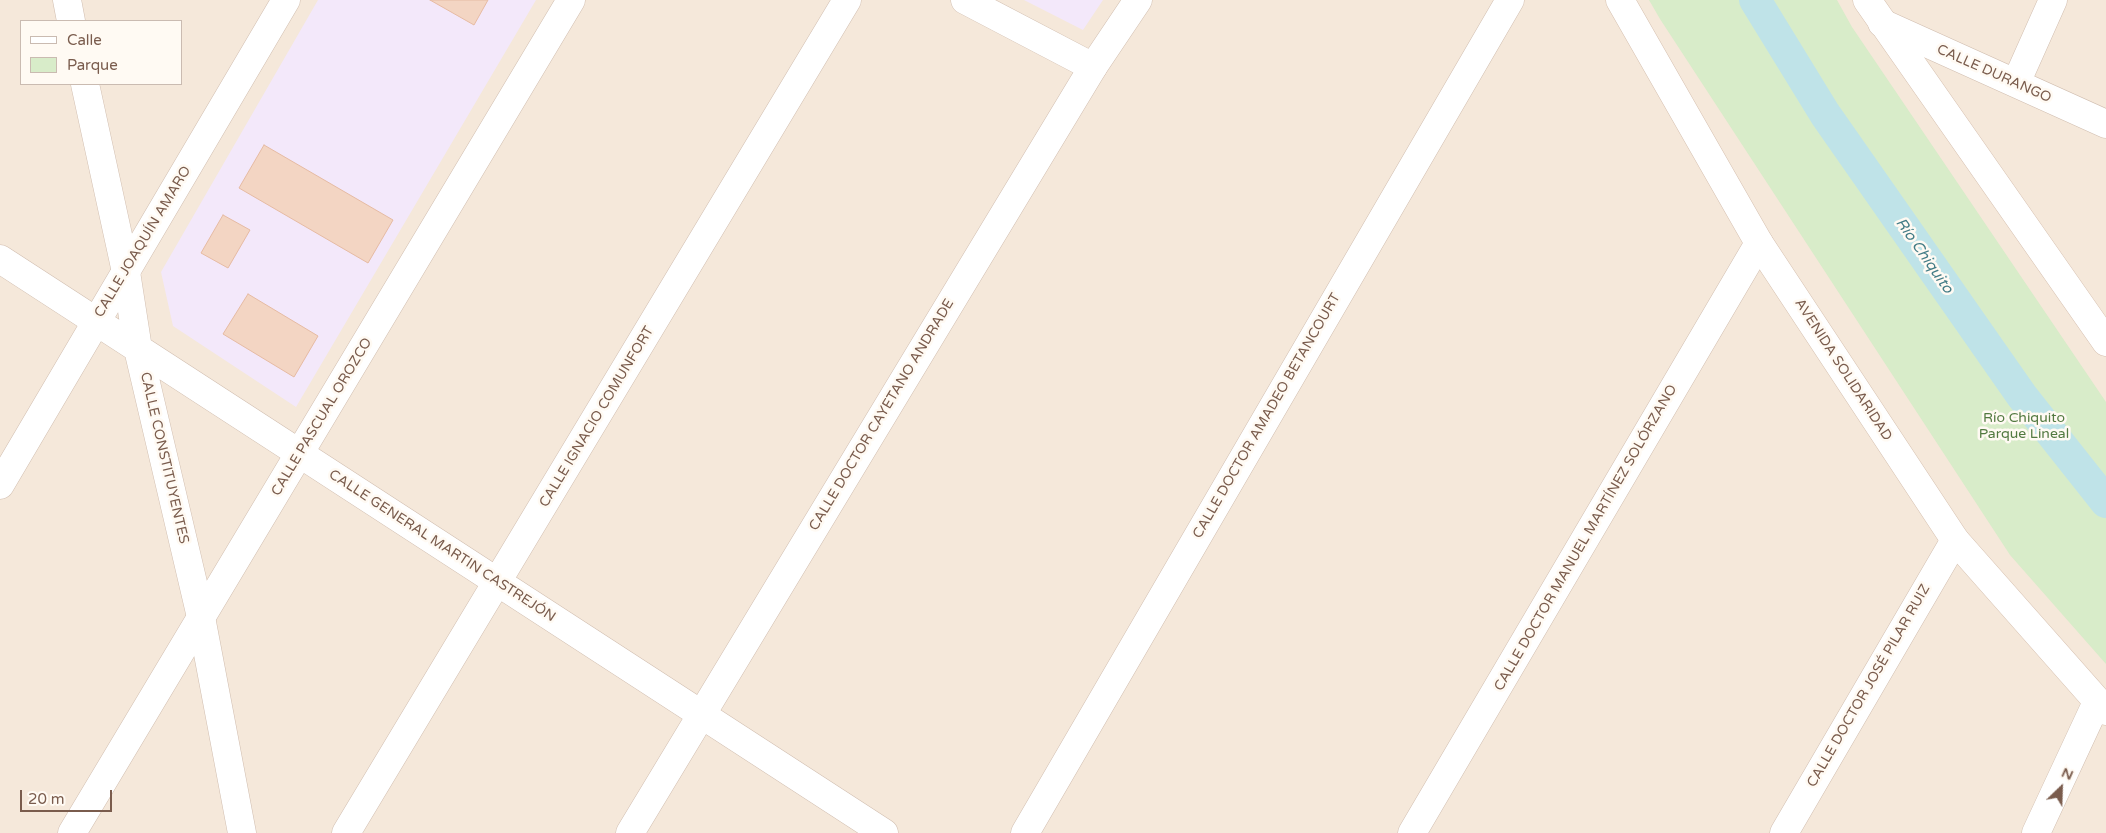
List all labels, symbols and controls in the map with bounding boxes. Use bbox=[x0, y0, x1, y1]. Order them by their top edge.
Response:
legend bbox=[20, 20, 182, 85]
text: Calle bbox=[67, 31, 102, 49]
street label: CALLE DURANGO bbox=[1934, 41, 2054, 107]
text: Parque bbox=[67, 56, 118, 74]
street label: CALLE JOAQUÍN AMARO bbox=[91, 163, 195, 321]
water label: Río Chiquito bbox=[1891, 215, 1957, 297]
street label: CALLE DOCTOR AMADEO BETANCOURT bbox=[1190, 290, 1344, 542]
street label: CALLE DOCTOR CAYETANO ANDRADE bbox=[806, 296, 958, 534]
street label: AVENIDA SOLIDARIDAD bbox=[1791, 296, 1895, 444]
street label: CALLE IGNACIO COMUNFORT bbox=[536, 324, 658, 510]
street label: CALLE PASCUAL OROZCO bbox=[268, 335, 376, 499]
street label: CALLE CONSTITUYENTES bbox=[136, 370, 192, 546]
street label: CALLE DOCTOR MANUEL MARTÍNEZ SOLÓRZANO bbox=[1491, 382, 1681, 694]
park label: Río Chiquito Parque Lineal bbox=[1979, 410, 2069, 442]
street label: CALLE GENERAL MARTIN CASTREJÓN bbox=[326, 466, 558, 626]
street label: CALLE DOCTOR JOSÉ PILAR RUIZ bbox=[1804, 582, 1934, 790]
north arrow bbox=[2036, 763, 2086, 813]
text: N bbox=[2059, 764, 2076, 784]
scale bar bbox=[22, 780, 115, 812]
text: 20 m bbox=[28, 790, 65, 808]

